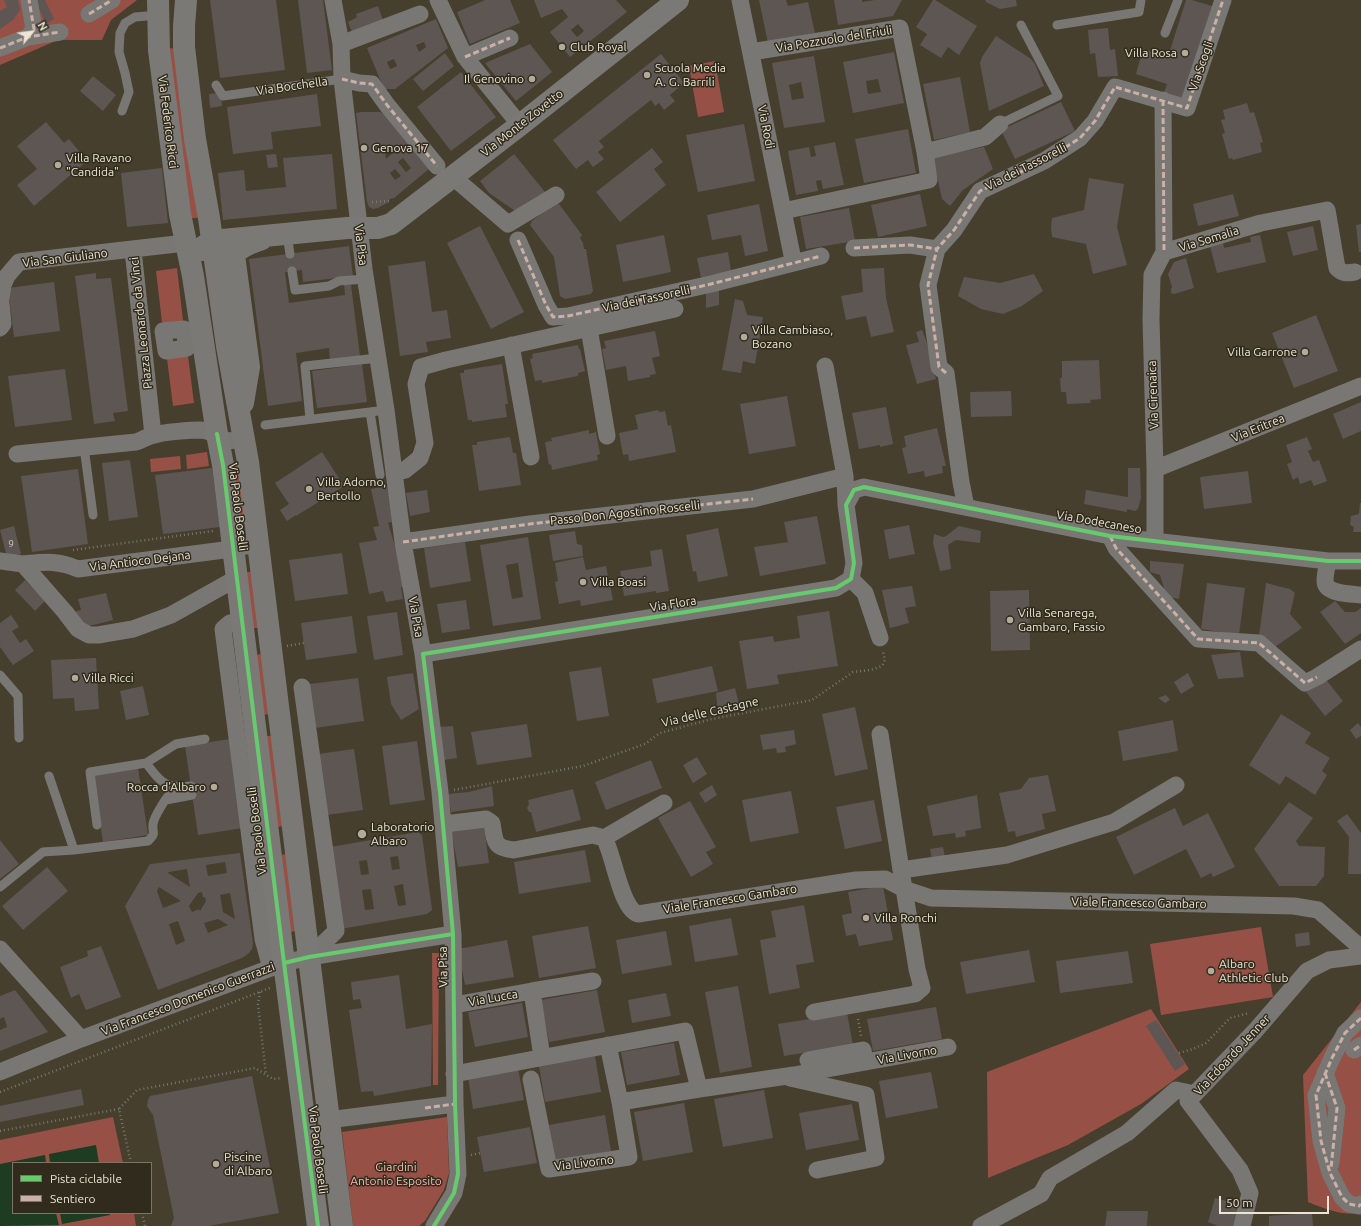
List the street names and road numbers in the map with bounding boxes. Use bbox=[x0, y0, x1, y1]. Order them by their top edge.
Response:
street label: Via Pozzuolo del Friuli bbox=[775, 23, 893, 55]
street label: Via Scogli bbox=[1186, 39, 1216, 93]
street label: Via Bocchella bbox=[256, 74, 328, 98]
street label: Via Federico Ricci bbox=[155, 75, 181, 169]
street label: Via Monte Zovetto bbox=[478, 86, 566, 160]
street label: Via Rodi bbox=[755, 104, 777, 150]
street label: Via dei Tassorelli bbox=[983, 140, 1069, 194]
street label: Via Somalia bbox=[1177, 223, 1241, 255]
street label: Via Pisa bbox=[351, 224, 371, 266]
street label: Via San Giuliano bbox=[22, 246, 108, 270]
street label: Piazza Leonardo da Vinci bbox=[127, 256, 155, 390]
street label: Via dei Tassorelli bbox=[601, 283, 691, 315]
street label: Via Cirenaica bbox=[1145, 360, 1161, 430]
street label: Via Eritrea bbox=[1229, 411, 1287, 445]
street label: Via Paolo Boselli bbox=[225, 462, 251, 552]
street label: Passo Don Agostino Roscelli bbox=[549, 498, 701, 528]
street label: Via Dodecaneso bbox=[1055, 507, 1143, 537]
street label: Via Antioco Dejana bbox=[89, 548, 191, 574]
street label: Via Flora bbox=[649, 593, 697, 615]
street label: Via Pisa bbox=[405, 595, 427, 639]
street label: Via delle Castagne bbox=[660, 694, 760, 730]
street label: Via Paolo Boselli bbox=[244, 786, 270, 876]
street label: Viale Francesco Gambaro bbox=[662, 881, 798, 917]
street label: Viale Francesco Gambaro bbox=[1071, 895, 1207, 911]
street label: Via Pisa bbox=[435, 946, 451, 988]
street label: Via Francesco Domenico Guerrazzi bbox=[99, 959, 277, 1039]
street label: Via Lucca bbox=[467, 987, 519, 1009]
street label: Via Edoardo Jenner bbox=[1191, 1012, 1273, 1098]
street label: Via Livorno bbox=[876, 1043, 938, 1067]
street label: Via Paolo Boselli bbox=[305, 1105, 331, 1195]
street label: Via Livorno bbox=[553, 1152, 615, 1174]

